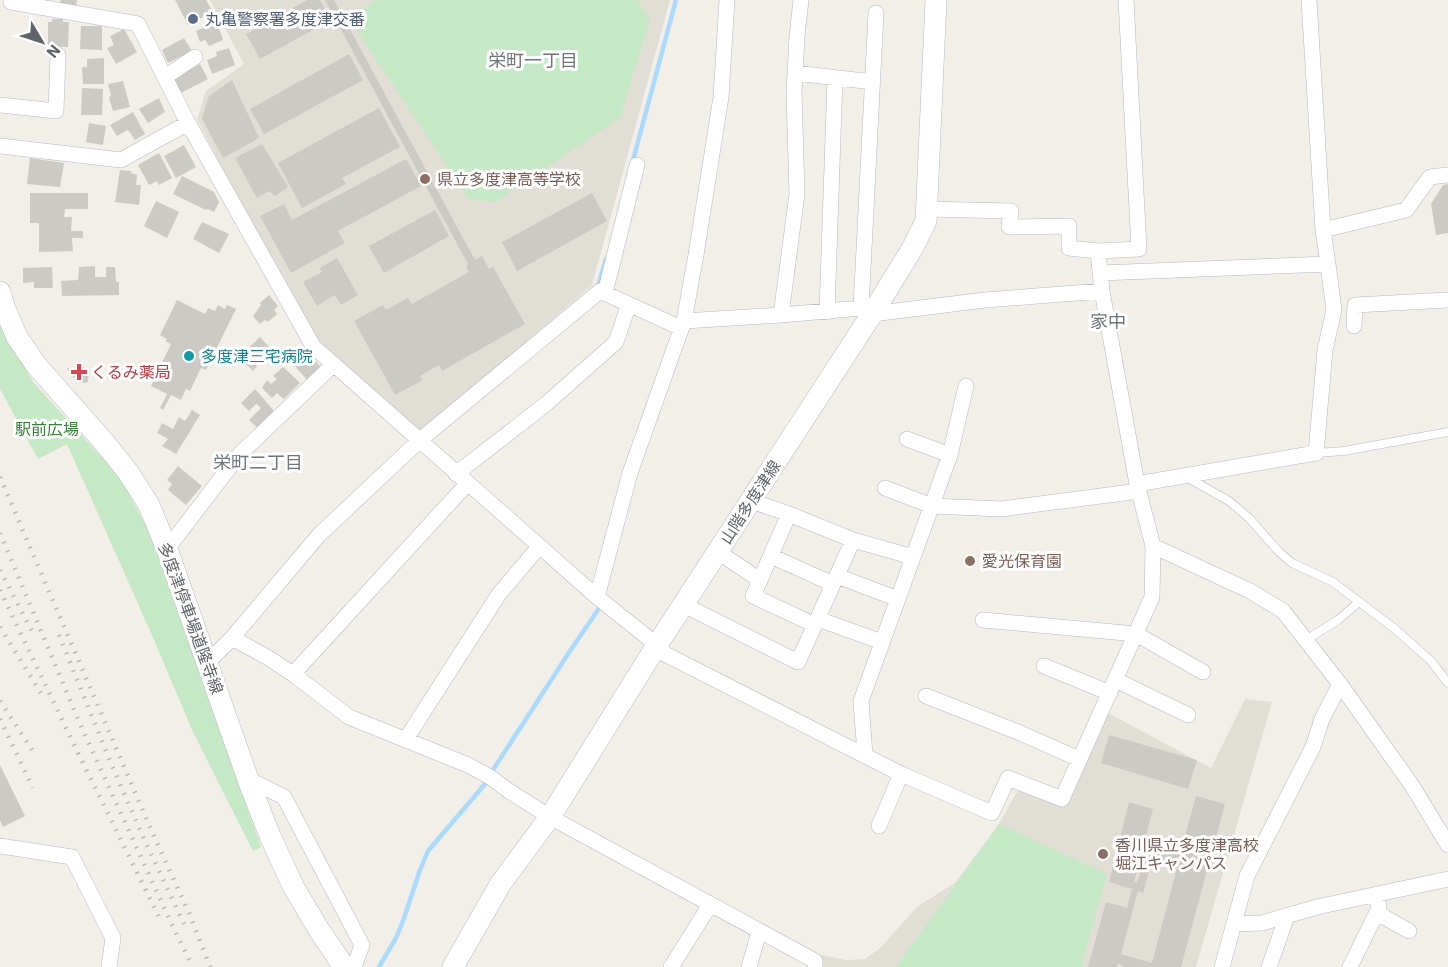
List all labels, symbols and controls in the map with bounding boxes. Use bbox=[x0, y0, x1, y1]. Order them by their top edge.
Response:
place label: 丸亀警察署多度津交番 bbox=[205, 9, 365, 29]
north arrow bbox=[12, 12, 72, 72]
marker: 丸亀警察署多度津交番 bbox=[186, 12, 200, 26]
text: N bbox=[42, 41, 65, 62]
district label: 栄町一丁目 bbox=[488, 49, 578, 72]
place label: 県立多度津高等学校 bbox=[437, 169, 581, 189]
marker: 県立多度津高等学校 bbox=[418, 172, 432, 186]
district label: 家中 bbox=[1090, 310, 1126, 333]
place label: 多度津三宅病院 bbox=[201, 346, 313, 366]
marker: 多度津三宅病院 bbox=[182, 349, 196, 363]
place label: くるみ薬局 bbox=[91, 362, 171, 382]
marker: くるみ薬局 bbox=[72, 365, 86, 379]
park label: 駅前広場 bbox=[15, 419, 79, 439]
district label: 栄町二丁目 bbox=[213, 451, 303, 474]
street label: 山階多度津線 bbox=[715, 456, 785, 548]
street label: 多度津停車場道隆寺線 bbox=[154, 539, 228, 697]
place label: 愛光保育園 bbox=[982, 551, 1062, 571]
marker: 愛光保育園 bbox=[963, 554, 977, 568]
place label: 香川県立多度津高校 堀江キャンパス bbox=[1115, 835, 1259, 873]
marker: 香川県立多度津高校 堀江キャンパス bbox=[1096, 847, 1110, 861]

